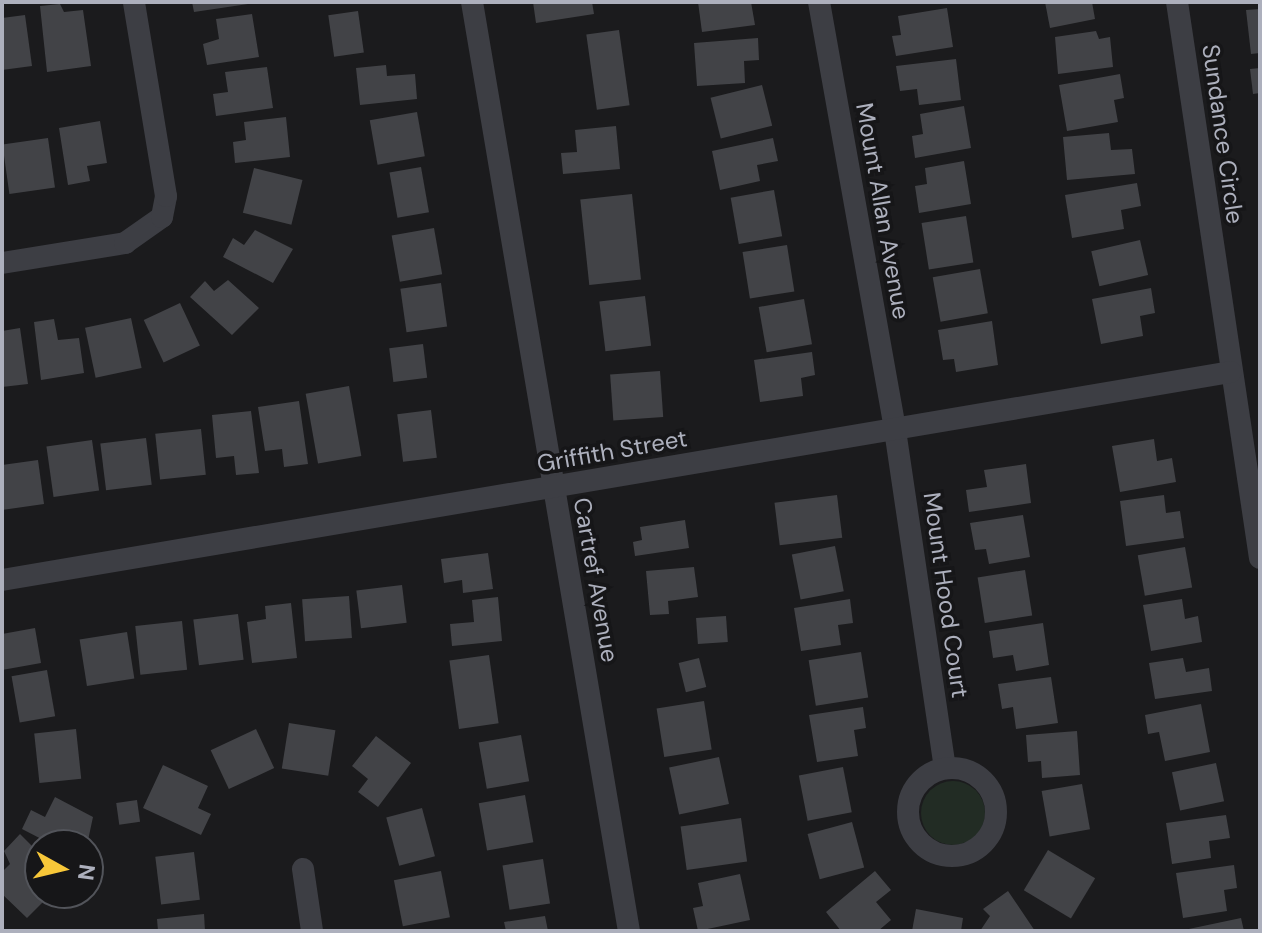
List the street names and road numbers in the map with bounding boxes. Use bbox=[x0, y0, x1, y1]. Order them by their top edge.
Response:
street label: Sundance Circle bbox=[1196, 42, 1250, 226]
street label: Mount Allan Avenue bbox=[850, 101, 916, 321]
street label: Griffith Street bbox=[535, 424, 689, 478]
street label: Mount Hood Court bbox=[917, 490, 975, 700]
street label: Cartref Avenue bbox=[567, 495, 625, 665]

